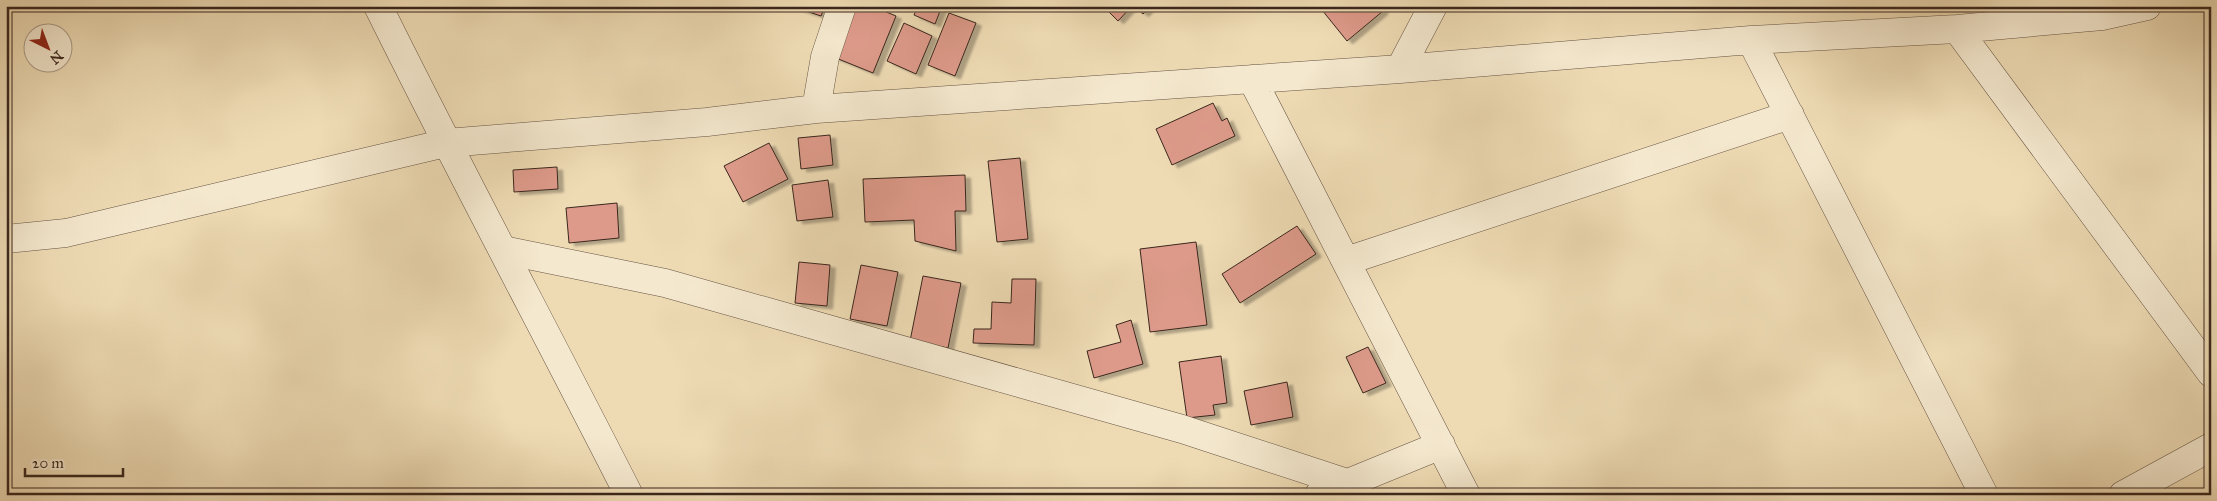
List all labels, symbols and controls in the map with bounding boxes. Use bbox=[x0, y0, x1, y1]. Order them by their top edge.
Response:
north arrow bbox=[22, 22, 72, 72]
text: N bbox=[46, 47, 66, 68]
scale bar bbox=[25, 446, 122, 478]
text: 20 m bbox=[32, 454, 64, 472]

